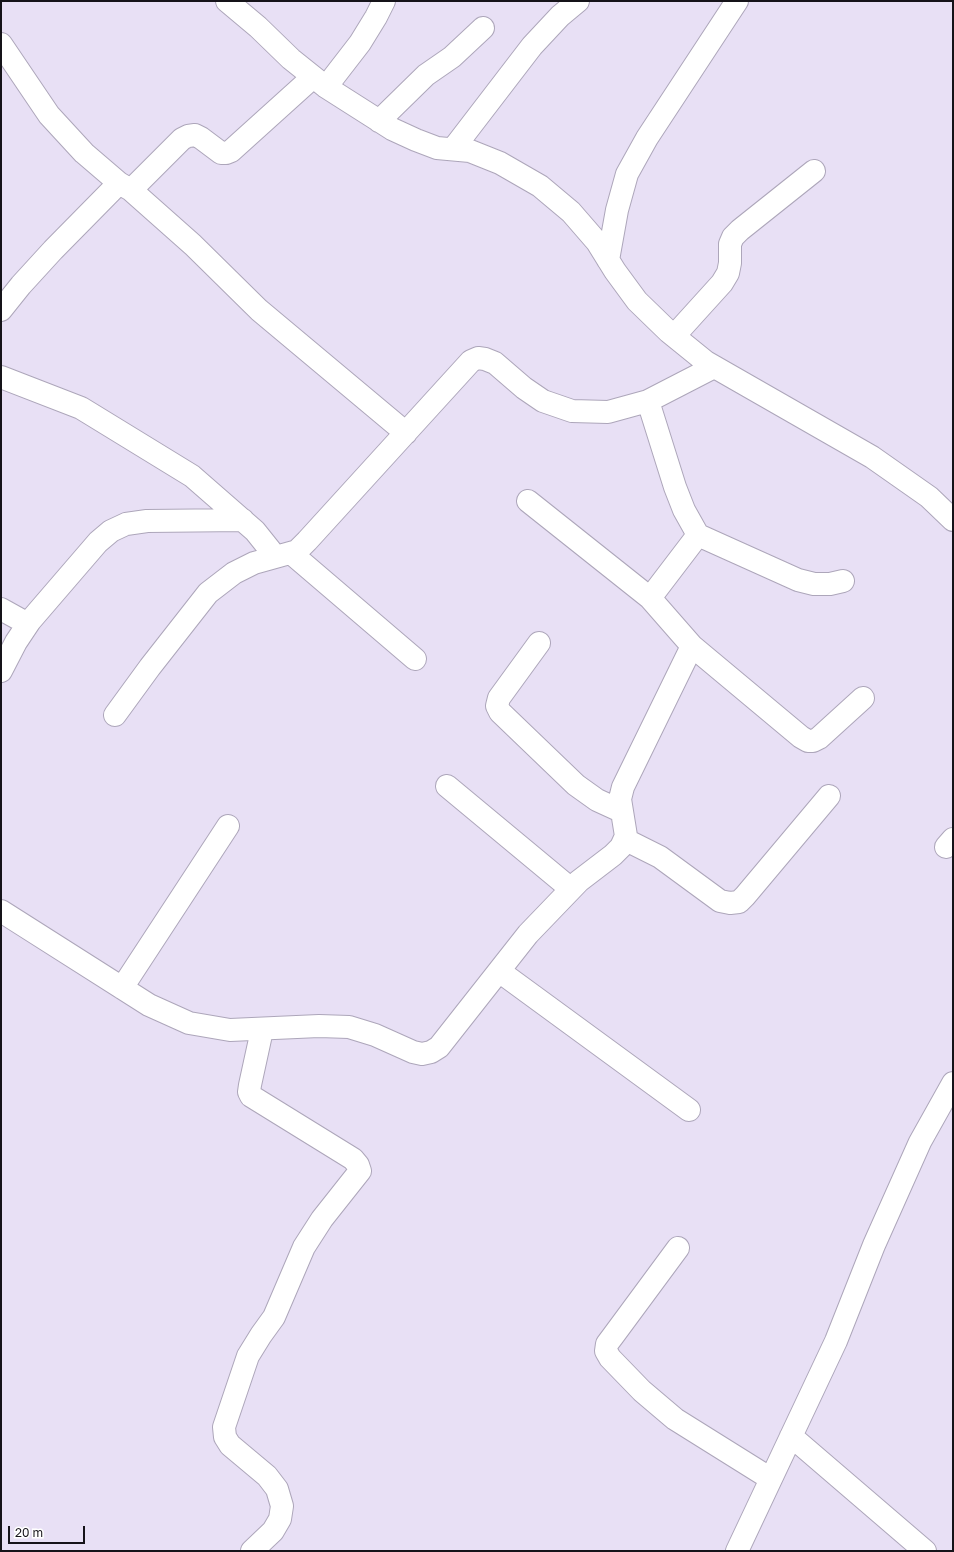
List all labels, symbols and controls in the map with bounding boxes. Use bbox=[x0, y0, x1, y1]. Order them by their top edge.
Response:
scale bar bbox=[10, 1518, 87, 1544]
text: 20 m bbox=[15, 1525, 43, 1540]

